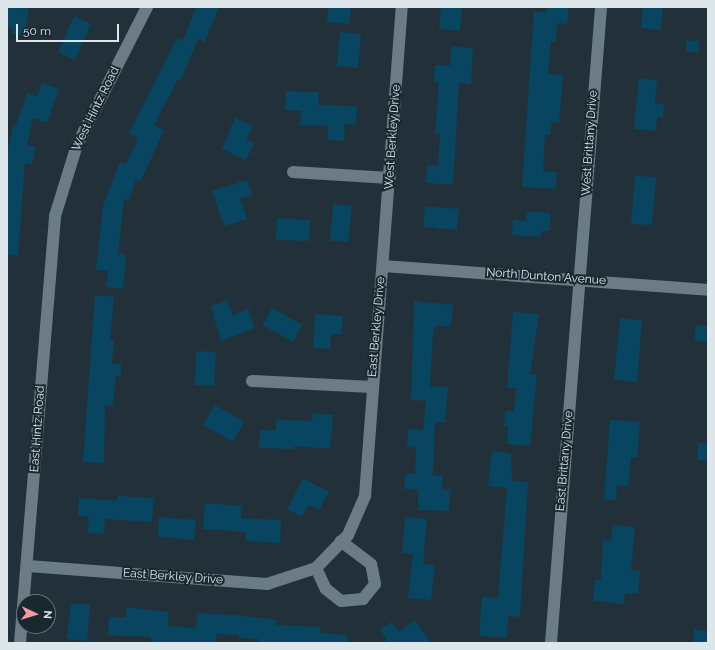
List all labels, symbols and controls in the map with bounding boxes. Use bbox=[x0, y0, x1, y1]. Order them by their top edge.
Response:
scale bar bbox=[18, 16, 121, 42]
text: 50 m bbox=[23, 24, 51, 38]
street label: West Hintz Road bbox=[69, 65, 123, 153]
street label: West Berkley Drive bbox=[382, 84, 404, 190]
street label: West Brittany Drive bbox=[579, 90, 601, 196]
street label: North Dunton Avenue bbox=[485, 266, 607, 288]
street label: East Berkley Drive bbox=[365, 276, 389, 378]
street label: East Hintz Road bbox=[28, 385, 48, 473]
street label: East Brittany Drive bbox=[553, 410, 577, 512]
street label: East Berkley Drive bbox=[122, 566, 224, 588]
north arrow bbox=[16, 594, 56, 634]
text: N bbox=[41, 610, 54, 619]

